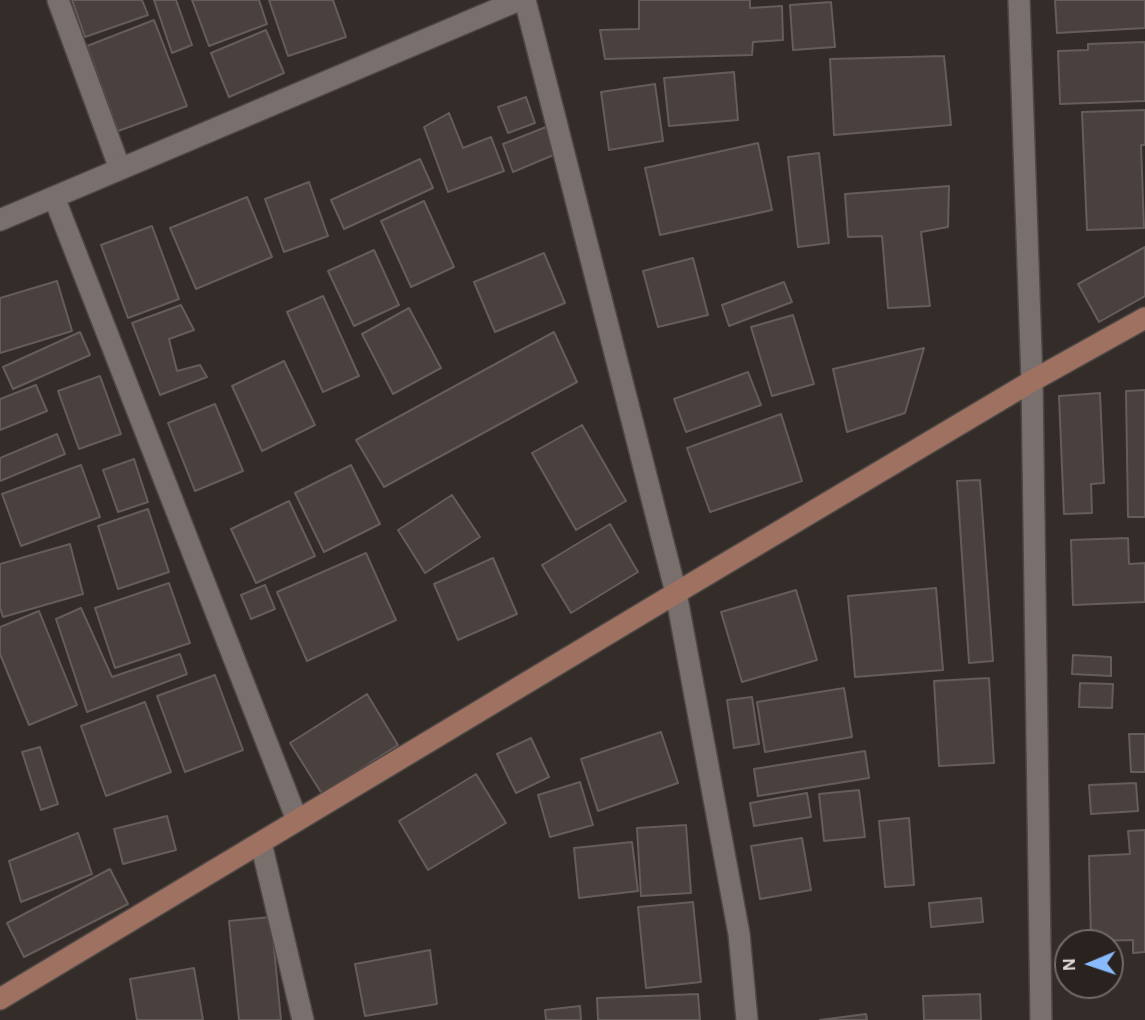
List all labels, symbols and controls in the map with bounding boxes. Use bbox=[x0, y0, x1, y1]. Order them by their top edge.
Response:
north arrow bbox=[1054, 929, 1124, 999]
text: N bbox=[1060, 958, 1079, 972]

